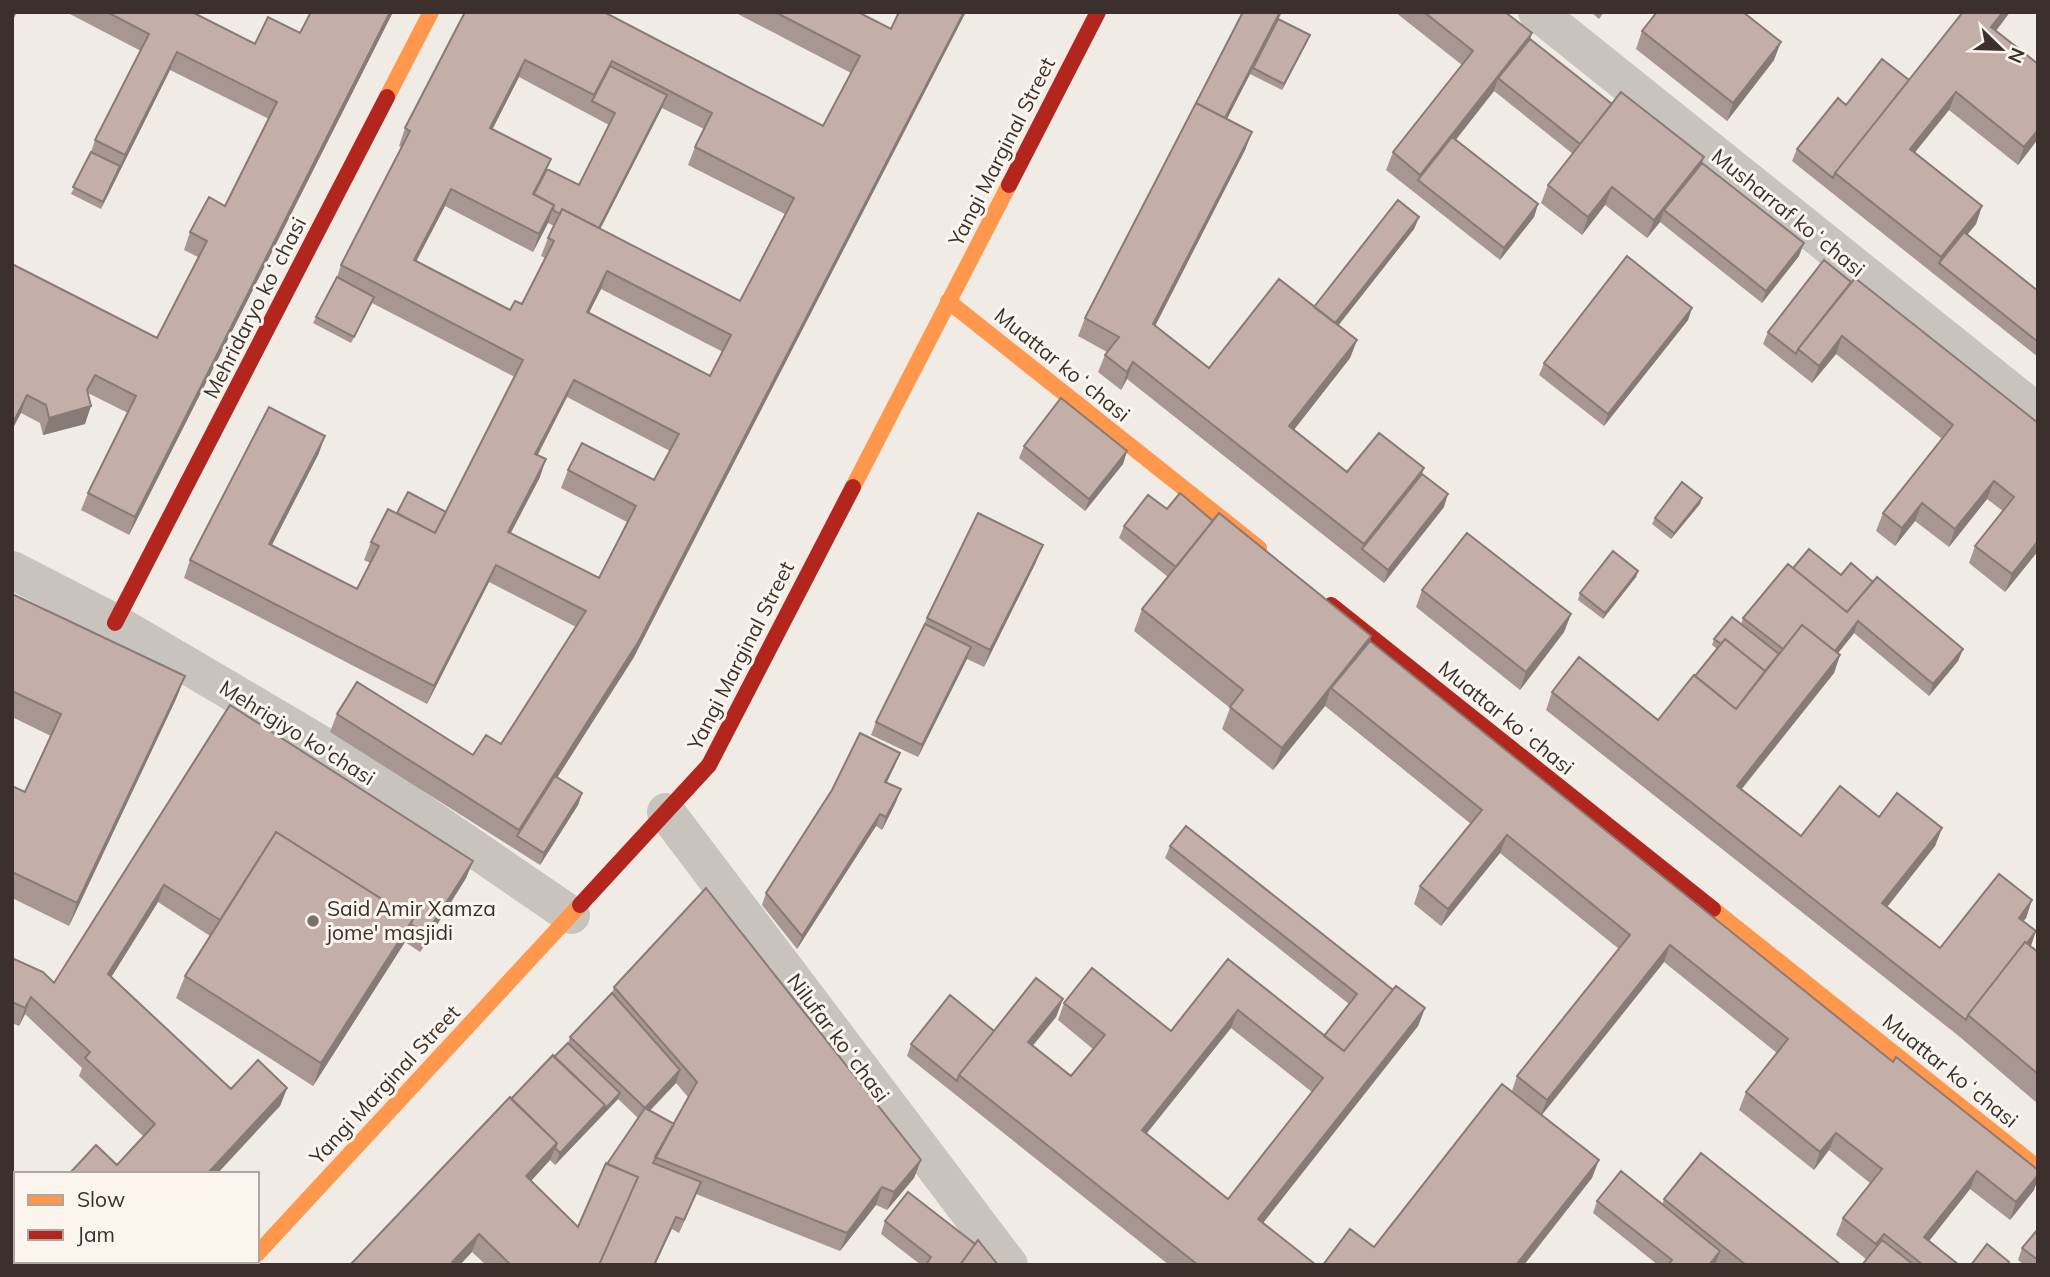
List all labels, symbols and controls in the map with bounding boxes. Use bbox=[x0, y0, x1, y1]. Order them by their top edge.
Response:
north arrow bbox=[1966, 14, 2036, 84]
text: N bbox=[2003, 44, 2030, 67]
street label: Yangi Marginal Street bbox=[942, 53, 1060, 251]
street label: Musharraf koʻchasi bbox=[1707, 142, 1870, 282]
street label: Mehridaryo koʻchasi bbox=[197, 213, 311, 403]
street label: Muattar koʻchasi bbox=[990, 302, 1136, 427]
street label: Yangi Marginal Street bbox=[681, 557, 799, 755]
street label: Muattar koʻchasi bbox=[1434, 655, 1580, 780]
street label: Mehrigiyo ko'chasi bbox=[215, 674, 380, 790]
place label: Said Amir Xamza jome' masjidi bbox=[325, 895, 496, 945]
marker: Said Amir Xamza jome' masjidi bbox=[305, 913, 321, 929]
street label: Nilufar koʻchasi bbox=[782, 968, 896, 1107]
street label: Yangi Marginal Street bbox=[303, 999, 465, 1170]
street label: Muattar koʻchasi bbox=[1878, 1008, 2024, 1133]
legend bbox=[14, 1172, 259, 1263]
text: Slow bbox=[77, 1186, 125, 1212]
text: Jam bbox=[77, 1221, 115, 1247]

